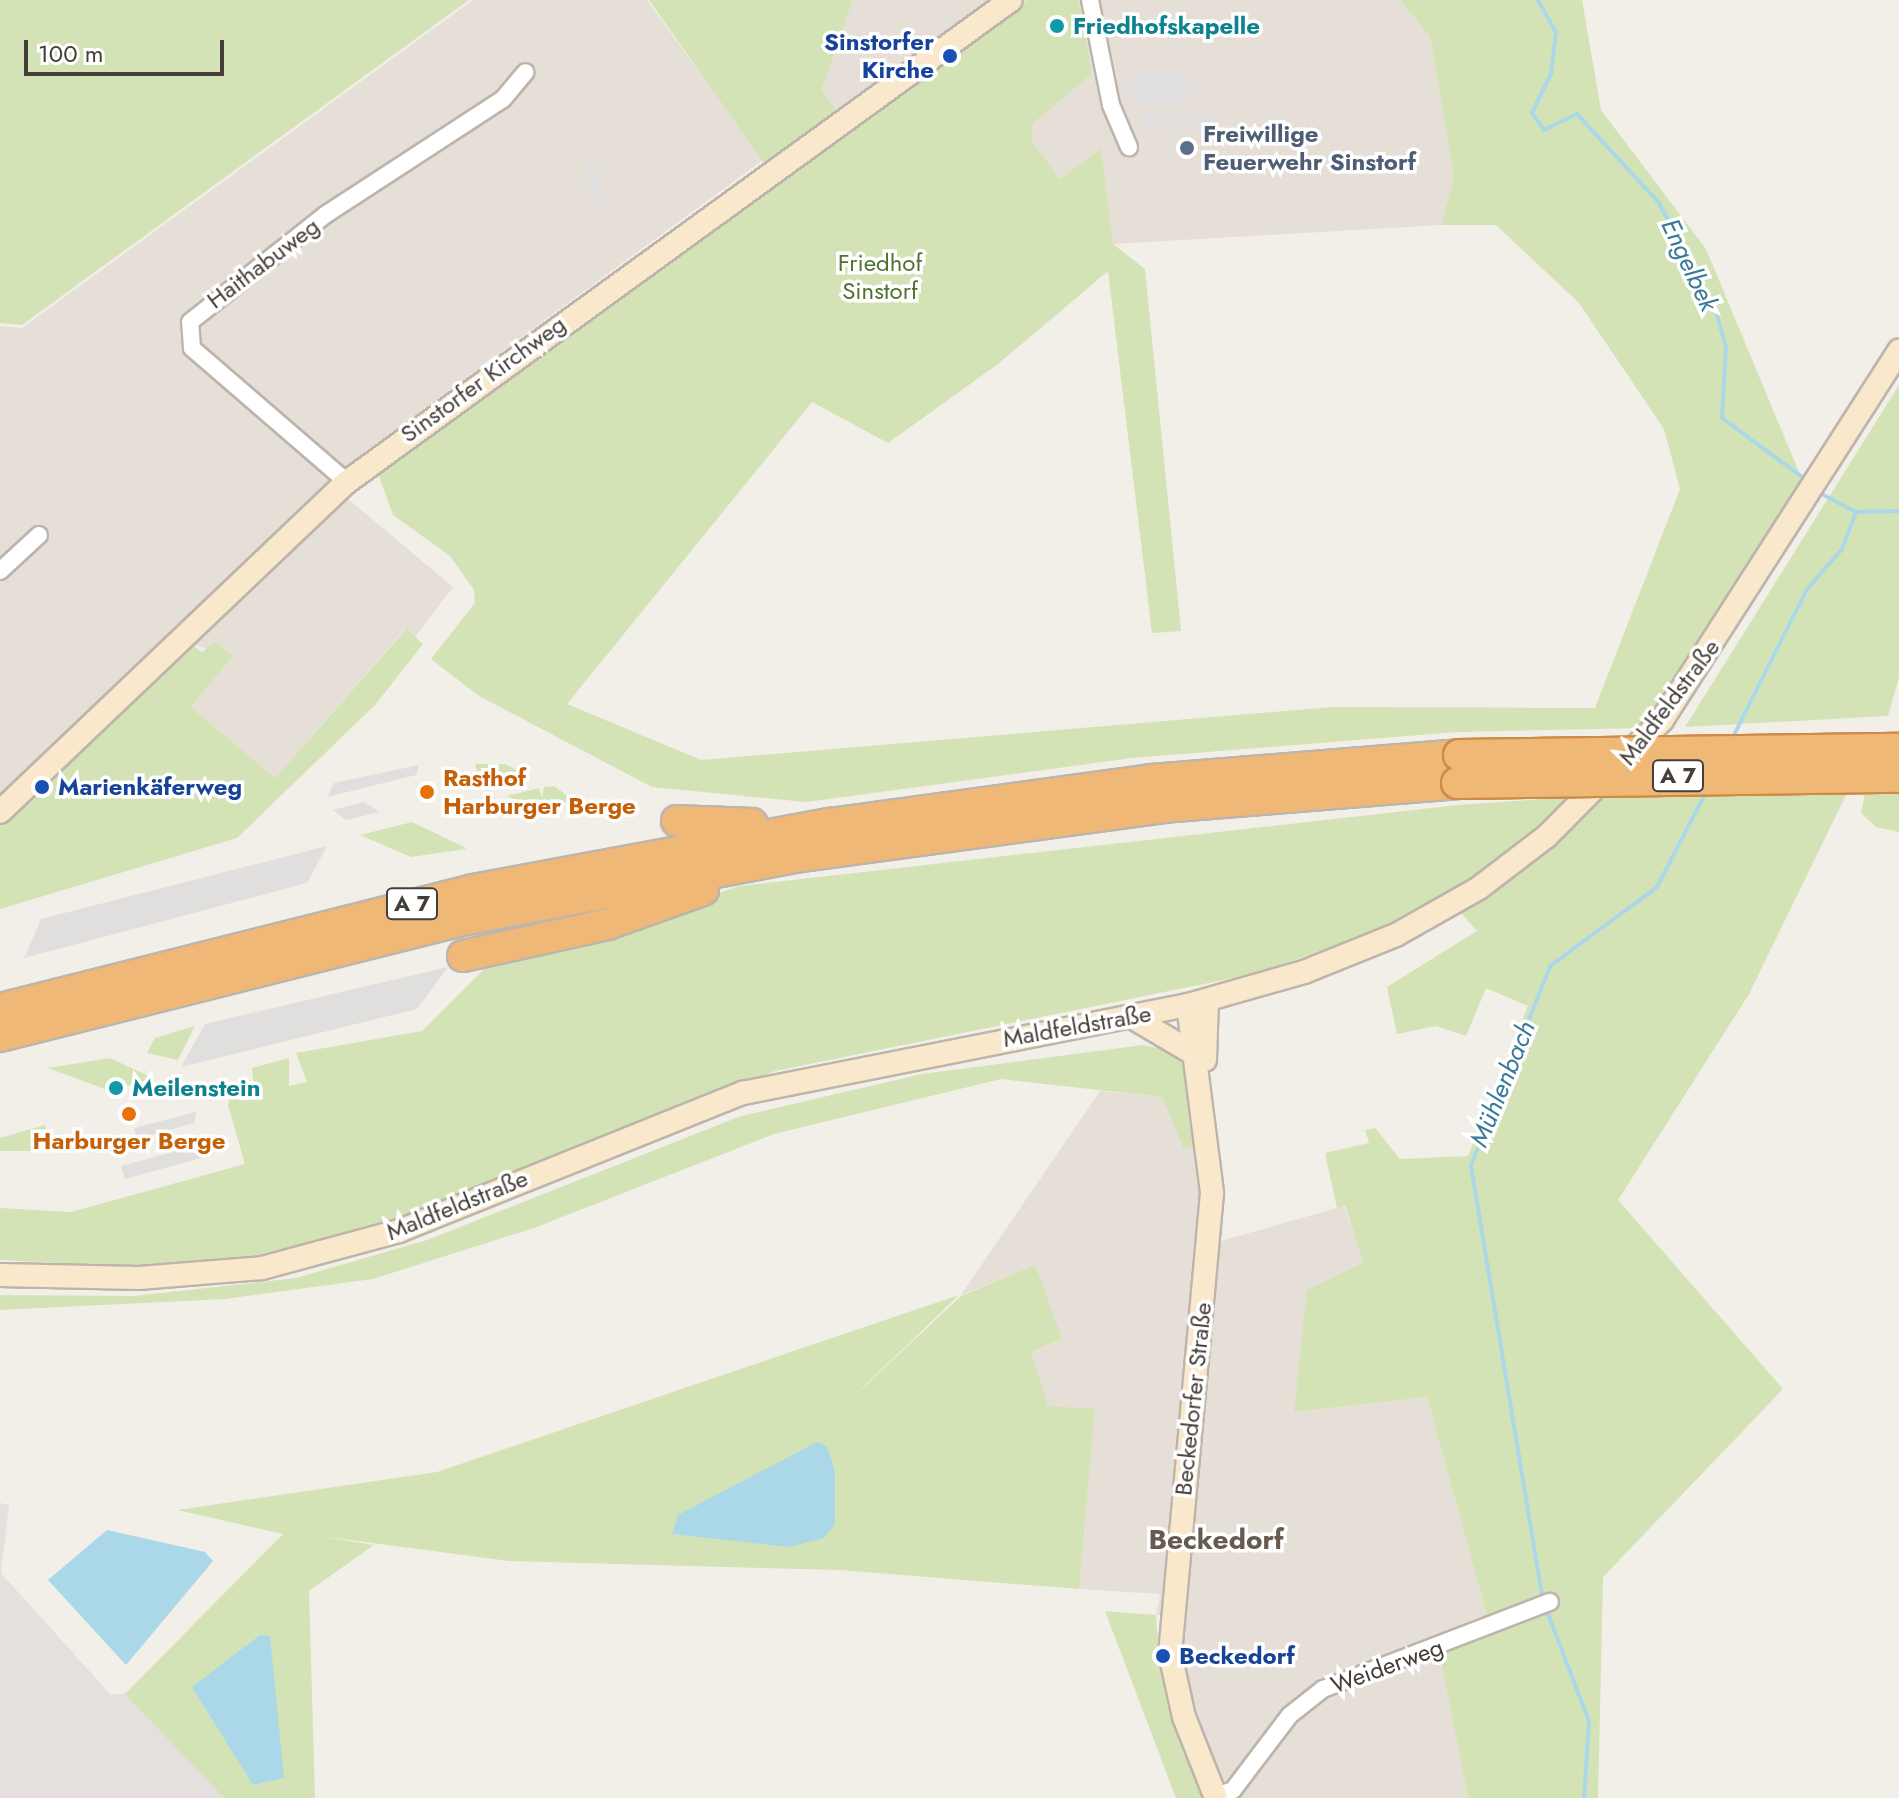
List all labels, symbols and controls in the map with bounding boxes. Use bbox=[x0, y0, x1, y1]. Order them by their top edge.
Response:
place label: Friedhofskapelle bbox=[1073, 12, 1260, 40]
marker: Friedhofskapelle bbox=[1048, 17, 1066, 35]
scale bar bbox=[28, 24, 228, 74]
place label: Sinstorfer Kirche bbox=[824, 28, 934, 84]
text: 100 m bbox=[38, 36, 104, 71]
marker: Sinstorfer Kirche bbox=[941, 47, 959, 65]
place label: Freiwillige Feuerwehr Sinstorf bbox=[1203, 120, 1416, 176]
marker: Freiwillige Feuerwehr Sinstorf bbox=[1178, 139, 1196, 157]
street label: Haithabuweg bbox=[201, 211, 325, 315]
water label: Engelbek bbox=[1654, 214, 1724, 316]
park label: Friedhof Sinstorf bbox=[838, 249, 922, 305]
street label: Sinstorfer Kirchweg bbox=[395, 309, 571, 449]
street label: Maldfeldstraße bbox=[1612, 634, 1726, 770]
road number: A 7 bbox=[1650, 758, 1706, 794]
place label: Rasthof Harburger Berge bbox=[443, 764, 636, 820]
place label: Marienkäferweg bbox=[58, 773, 242, 801]
marker: Marienkäferweg bbox=[33, 778, 51, 796]
marker: Rasthof Harburger Berge bbox=[418, 783, 436, 801]
road number: A 7 bbox=[384, 886, 440, 922]
street label: Maldfeldstraße bbox=[1001, 999, 1153, 1053]
water label: Mühlenbach bbox=[1464, 1017, 1542, 1151]
place label: Meilenstein bbox=[132, 1074, 261, 1102]
marker: Meilenstein bbox=[107, 1079, 125, 1097]
marker: Harburger Berge bbox=[120, 1105, 138, 1123]
place label: Harburger Berge bbox=[33, 1127, 225, 1155]
street label: Maldfeldstraße bbox=[382, 1164, 532, 1246]
street label: Beckedorfer Straße bbox=[1169, 1301, 1217, 1497]
district label: Beckedorf bbox=[1148, 1523, 1284, 1557]
street label: Weiderweg bbox=[1327, 1632, 1447, 1700]
place label: Beckedorf bbox=[1179, 1642, 1295, 1670]
marker: Beckedorf bbox=[1154, 1647, 1172, 1665]

